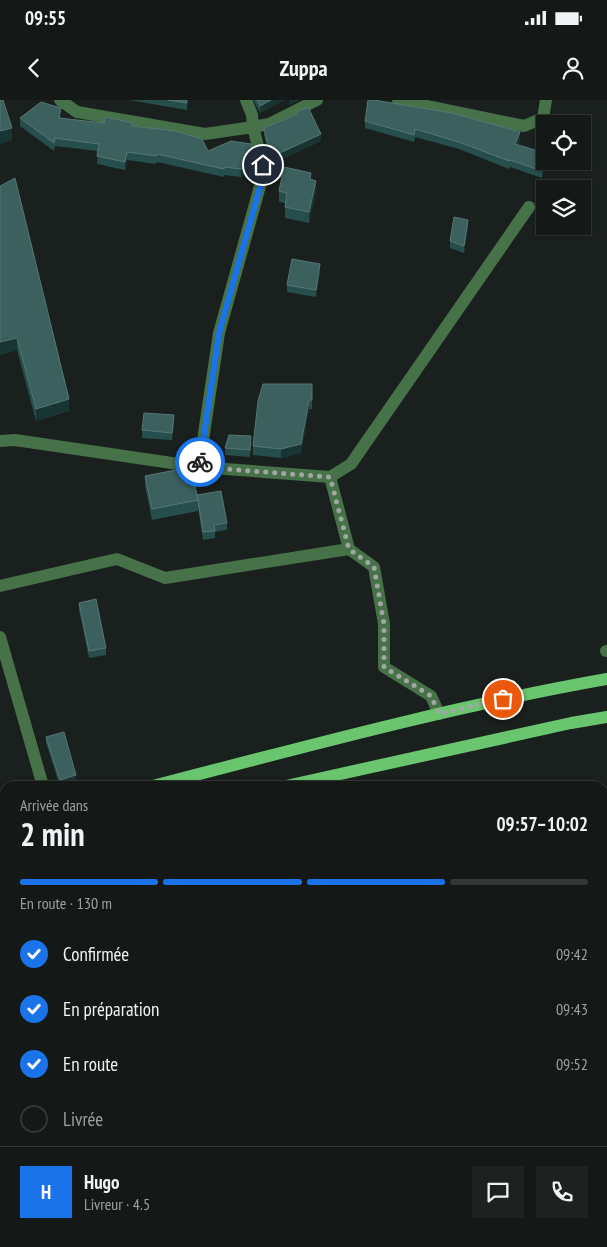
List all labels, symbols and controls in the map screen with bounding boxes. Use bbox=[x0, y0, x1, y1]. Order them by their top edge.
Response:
text: 09:55 bbox=[25, 6, 66, 30]
icon: back bbox=[20, 54, 48, 82]
text: Zuppa bbox=[279, 54, 328, 82]
icon: person bbox=[559, 54, 587, 82]
map controls bbox=[536, 115, 591, 235]
button: locate bbox=[536, 115, 591, 170]
pin bbox=[242, 144, 284, 186]
icon: home bbox=[249, 151, 277, 179]
button: layers bbox=[536, 180, 591, 235]
courier bbox=[175, 437, 225, 487]
icon: bike bbox=[186, 448, 214, 476]
pin bbox=[482, 678, 524, 720]
icon: bag bbox=[489, 685, 517, 713]
text: Arrivée dans bbox=[20, 795, 88, 815]
text: 09:57–10:02 bbox=[496, 812, 588, 836]
text: 2 min bbox=[20, 813, 85, 855]
text: En route · 130 m bbox=[20, 893, 112, 913]
icon: check bbox=[20, 940, 48, 968]
text: Confirmée bbox=[63, 942, 129, 966]
text: 09:42 bbox=[556, 944, 588, 964]
icon: check bbox=[20, 995, 48, 1023]
text: En préparation bbox=[63, 997, 159, 1021]
text: 09:43 bbox=[556, 999, 588, 1019]
icon: check bbox=[20, 1050, 48, 1078]
text: En route bbox=[63, 1052, 118, 1076]
text: 09:52 bbox=[556, 1054, 588, 1074]
text: Livrée bbox=[63, 1107, 103, 1131]
button: chat bbox=[472, 1166, 524, 1218]
button: phone bbox=[536, 1166, 588, 1218]
text: Hugo bbox=[84, 1170, 119, 1194]
text: H bbox=[41, 1180, 51, 1204]
text: Livreur · 4.5 bbox=[84, 1194, 150, 1214]

